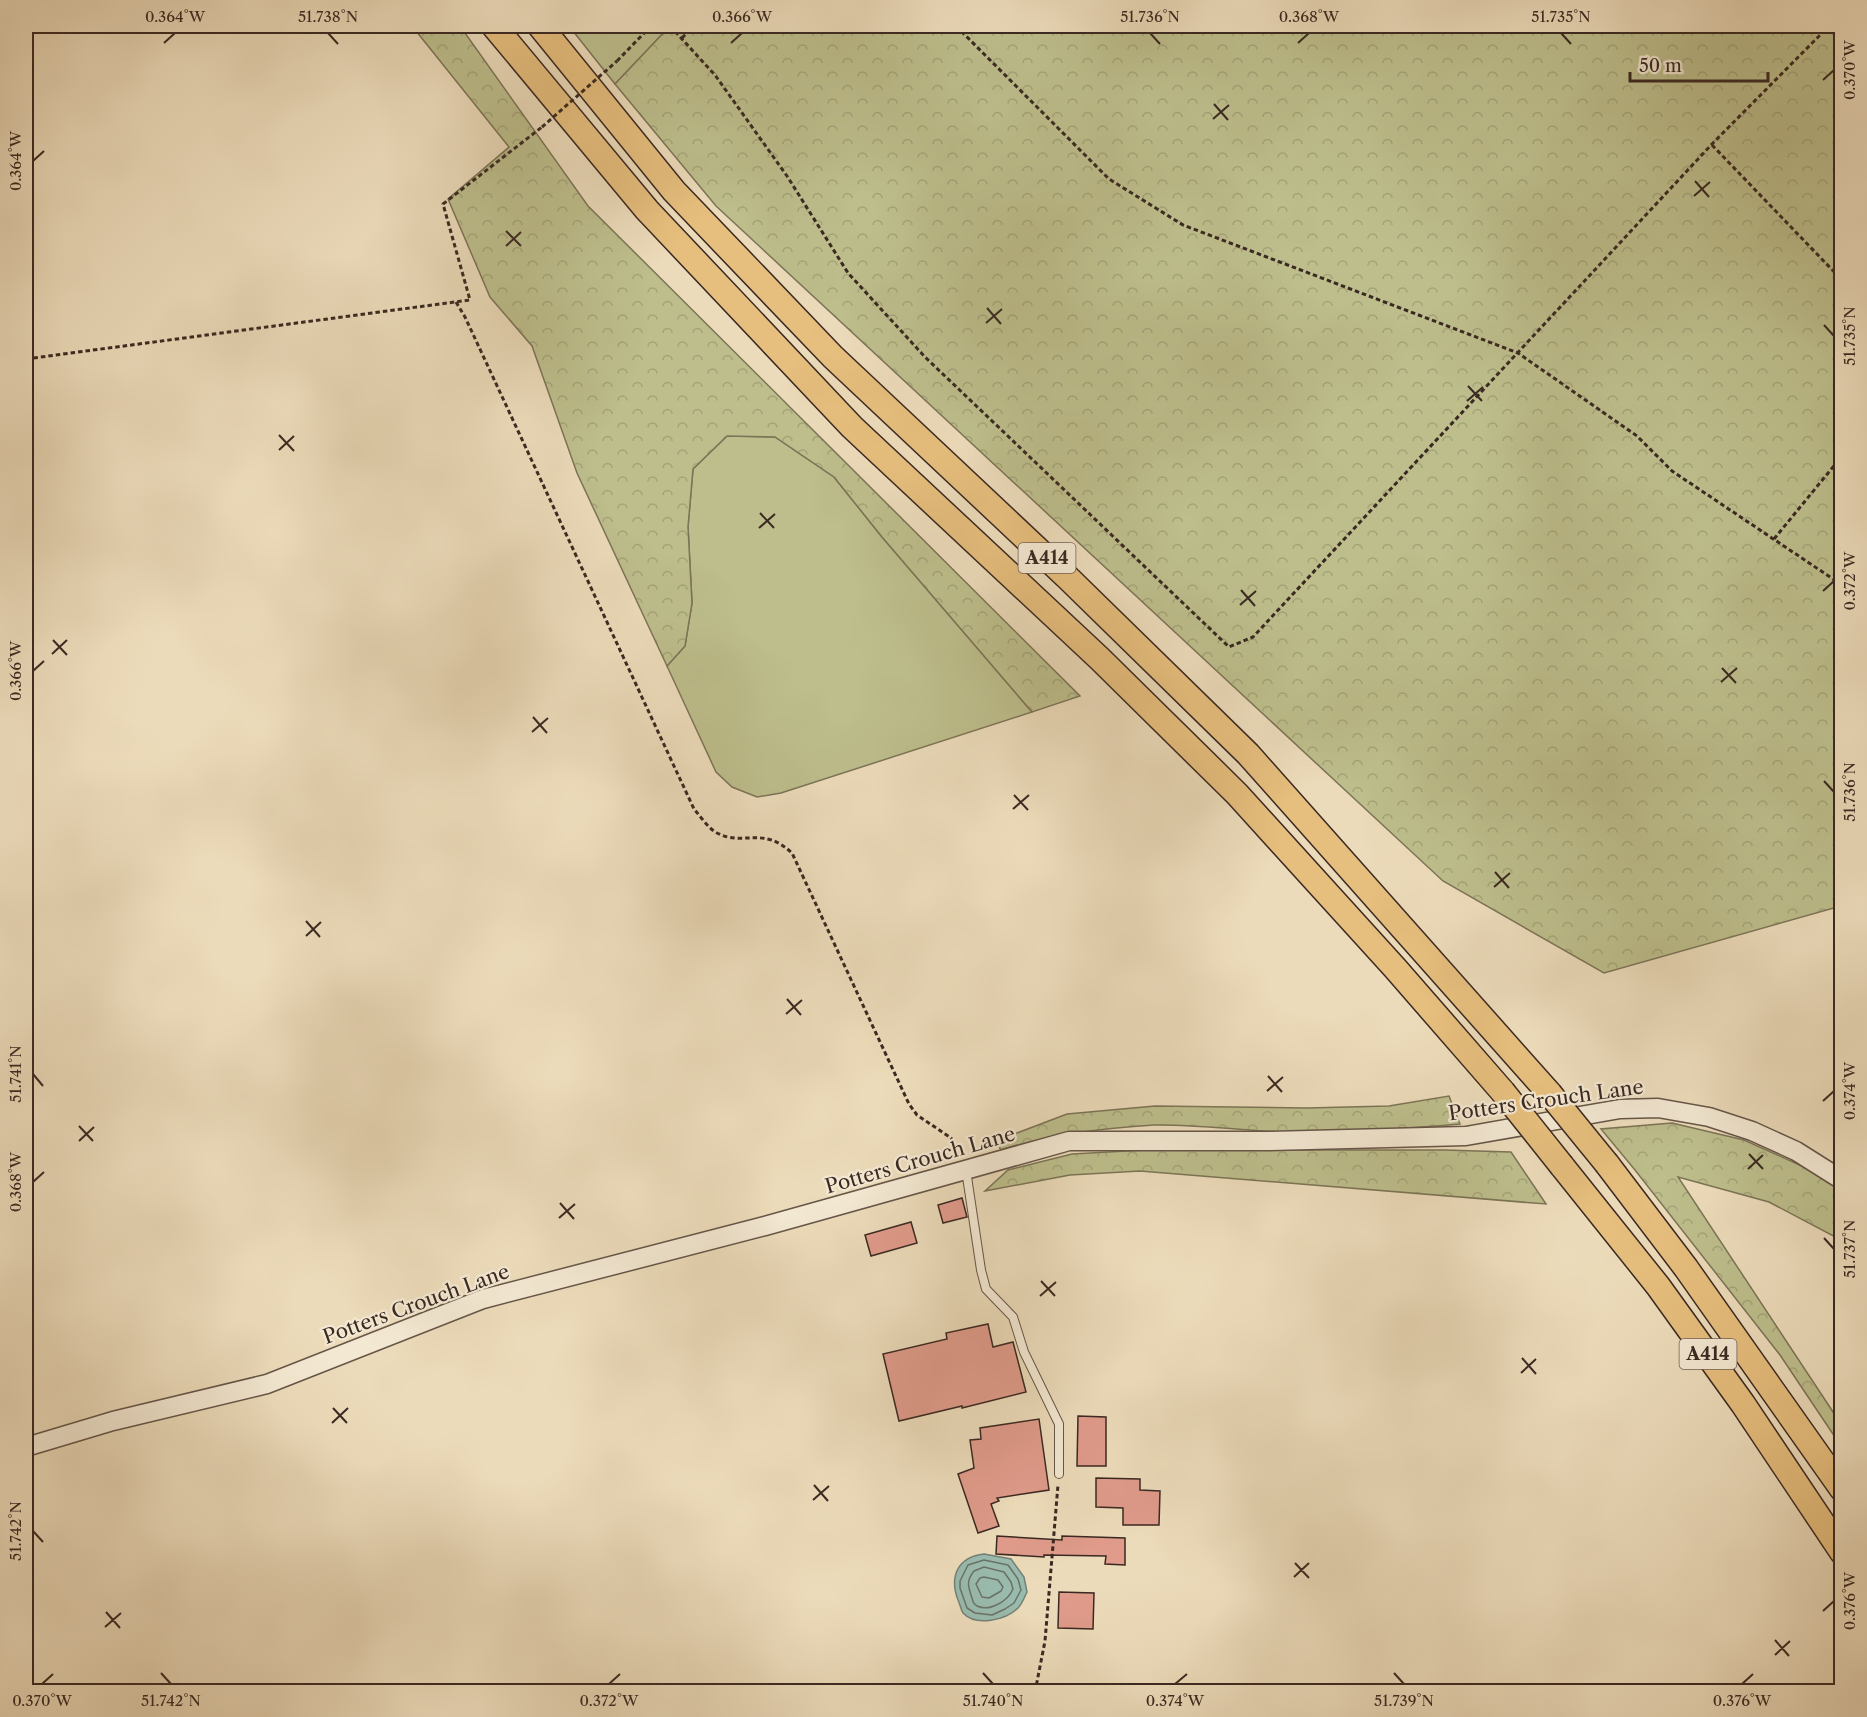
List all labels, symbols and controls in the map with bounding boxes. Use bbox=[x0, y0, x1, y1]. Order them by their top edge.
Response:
text: 0.364°W bbox=[145, 7, 206, 26]
text: 51.738°N bbox=[298, 7, 358, 26]
text: 0.366°W bbox=[712, 7, 773, 26]
text: 51.736°N bbox=[1120, 7, 1180, 26]
text: 0.368°W bbox=[1279, 7, 1340, 26]
text: 51.735°N bbox=[1531, 7, 1591, 26]
text: 0.370°W bbox=[1840, 40, 1859, 100]
scale bar bbox=[1630, 45, 1768, 83]
text: 50 m bbox=[1639, 55, 1682, 77]
text: 0.364°W bbox=[6, 130, 25, 191]
text: 51.735°N bbox=[1840, 306, 1859, 366]
road number: A414 bbox=[1018, 543, 1076, 573]
text: 0.372°W bbox=[1840, 551, 1859, 610]
text: 0.366°W bbox=[6, 640, 25, 701]
text: 51.736°N bbox=[1840, 762, 1859, 822]
text: 51.741°N bbox=[6, 1045, 25, 1103]
text: 0.374°W bbox=[1840, 1061, 1859, 1120]
street label: Potters Crouch Lane bbox=[1447, 1074, 1645, 1126]
street label: Potters Crouch Lane bbox=[822, 1121, 1018, 1199]
text: 0.368°W bbox=[6, 1151, 25, 1212]
text: 51.737°N bbox=[1840, 1220, 1859, 1278]
street label: Potters Crouch Lane bbox=[319, 1259, 513, 1349]
road number: A414 bbox=[1680, 1339, 1736, 1369]
text: 51.742°N bbox=[6, 1501, 25, 1561]
text: 0.376°W bbox=[1840, 1571, 1859, 1630]
text: 0.370°W bbox=[12, 1691, 72, 1710]
text: 51.742°N bbox=[141, 1691, 201, 1710]
text: 0.372°W bbox=[580, 1691, 639, 1710]
text: 51.740°N bbox=[963, 1691, 1023, 1710]
text: 0.374°W bbox=[1146, 1691, 1205, 1710]
text: 51.739°N bbox=[1374, 1691, 1434, 1710]
text: 0.376°W bbox=[1713, 1691, 1772, 1710]

